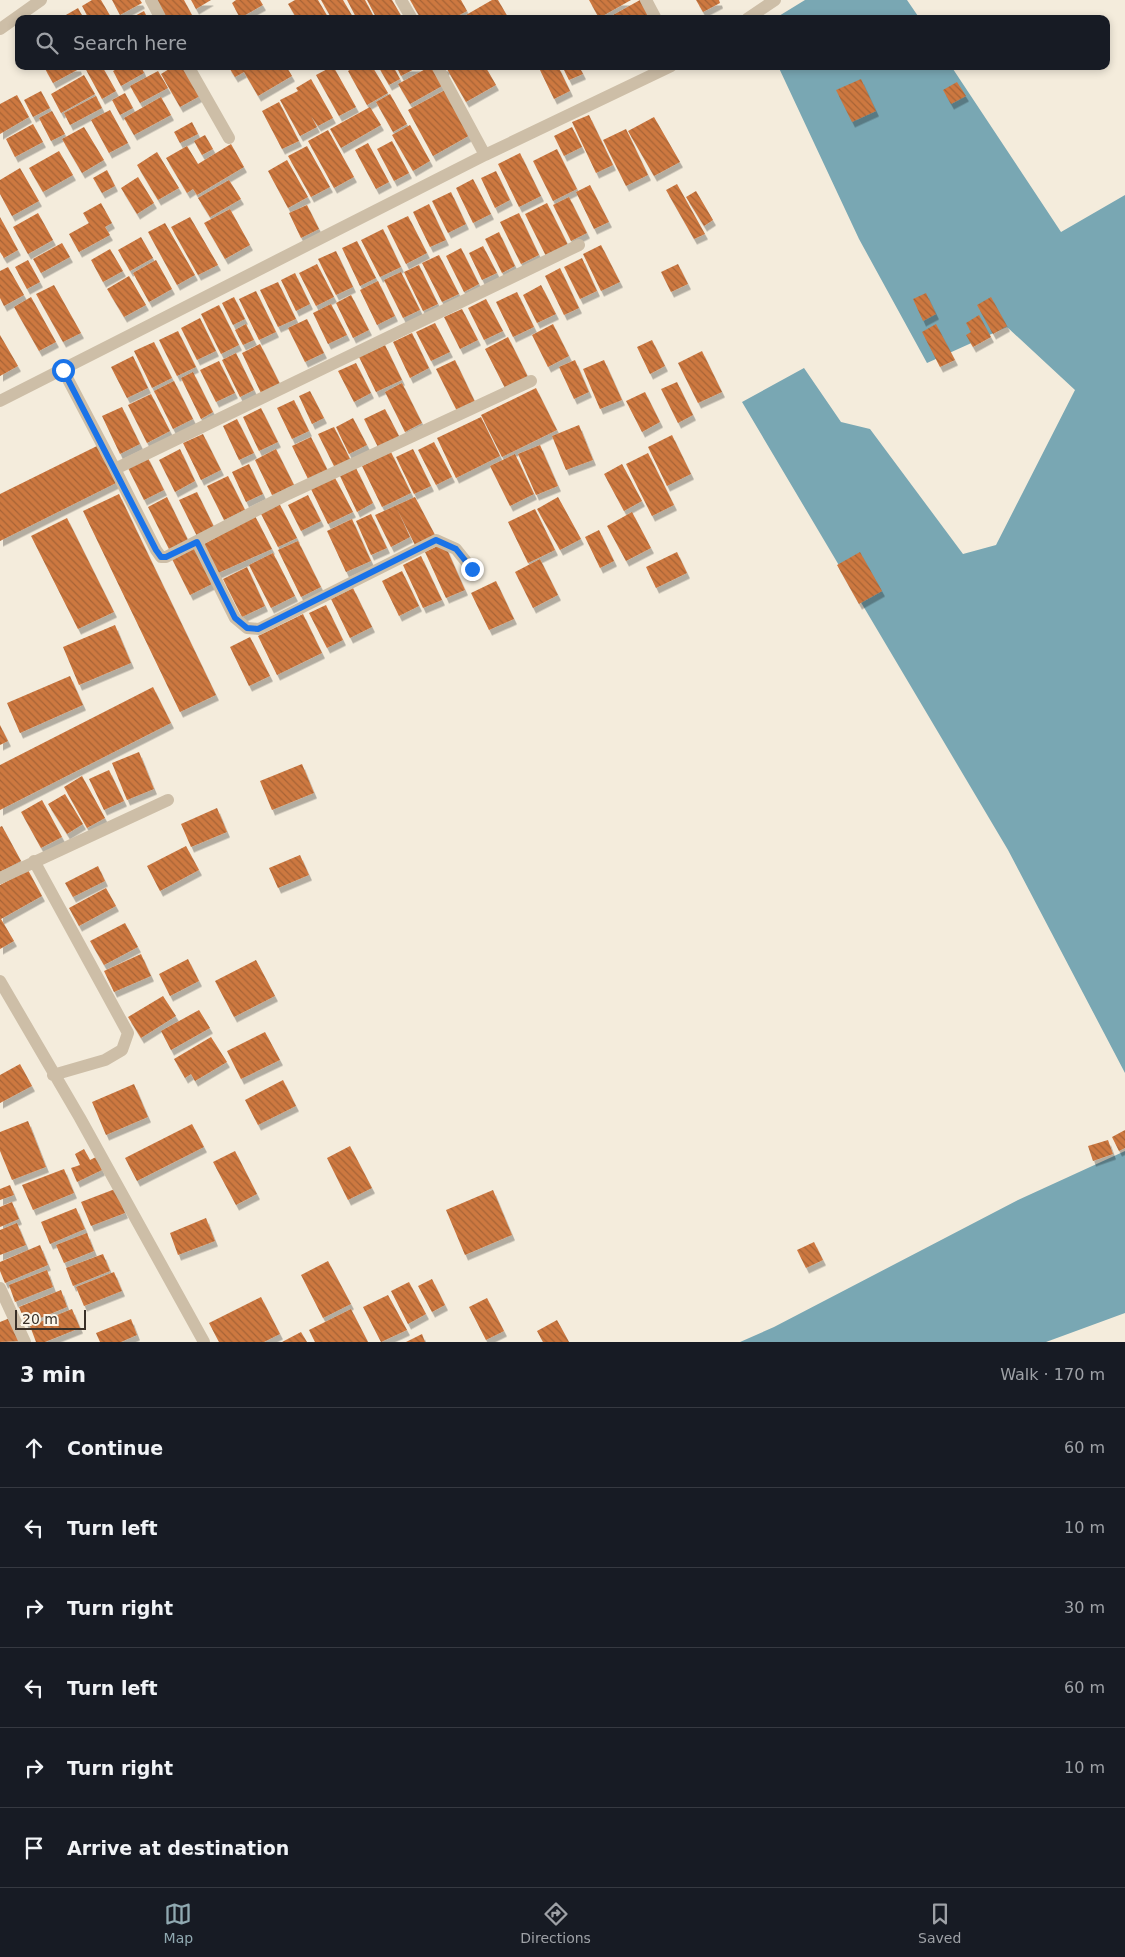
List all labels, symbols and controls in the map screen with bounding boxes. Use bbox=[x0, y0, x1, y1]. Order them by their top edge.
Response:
search box bbox=[15, 15, 1110, 70]
icon: search bbox=[33, 29, 61, 57]
text: Search here bbox=[73, 32, 187, 54]
route start bbox=[52, 359, 75, 382]
route end bbox=[461, 558, 484, 581]
scale bar bbox=[15, 1307, 86, 1330]
text: 20 m bbox=[22, 1311, 58, 1327]
text: 3 min bbox=[20, 1363, 86, 1387]
text: Walk · 170 m bbox=[1000, 1365, 1105, 1384]
icon: ahead bbox=[20, 1434, 48, 1462]
text: Continue bbox=[67, 1437, 163, 1459]
text: 60 m bbox=[1064, 1438, 1105, 1457]
icon: left bbox=[20, 1514, 48, 1542]
text: Turn left bbox=[67, 1517, 158, 1539]
text: 10 m bbox=[1064, 1518, 1105, 1537]
icon: right bbox=[20, 1594, 48, 1622]
text: Turn right bbox=[67, 1597, 173, 1619]
text: 30 m bbox=[1064, 1598, 1105, 1617]
icon: left bbox=[20, 1674, 48, 1702]
text: Turn left bbox=[67, 1677, 158, 1699]
text: 60 m bbox=[1064, 1678, 1105, 1697]
icon: right bbox=[20, 1754, 48, 1782]
text: Turn right bbox=[67, 1757, 173, 1779]
text: 10 m bbox=[1064, 1758, 1105, 1777]
icon: arrive bbox=[20, 1834, 48, 1862]
text: Arrive at destination bbox=[67, 1837, 289, 1859]
tab: Map bbox=[164, 1900, 193, 1946]
tab: Directions bbox=[520, 1900, 591, 1946]
tab: Saved bbox=[918, 1900, 961, 1946]

